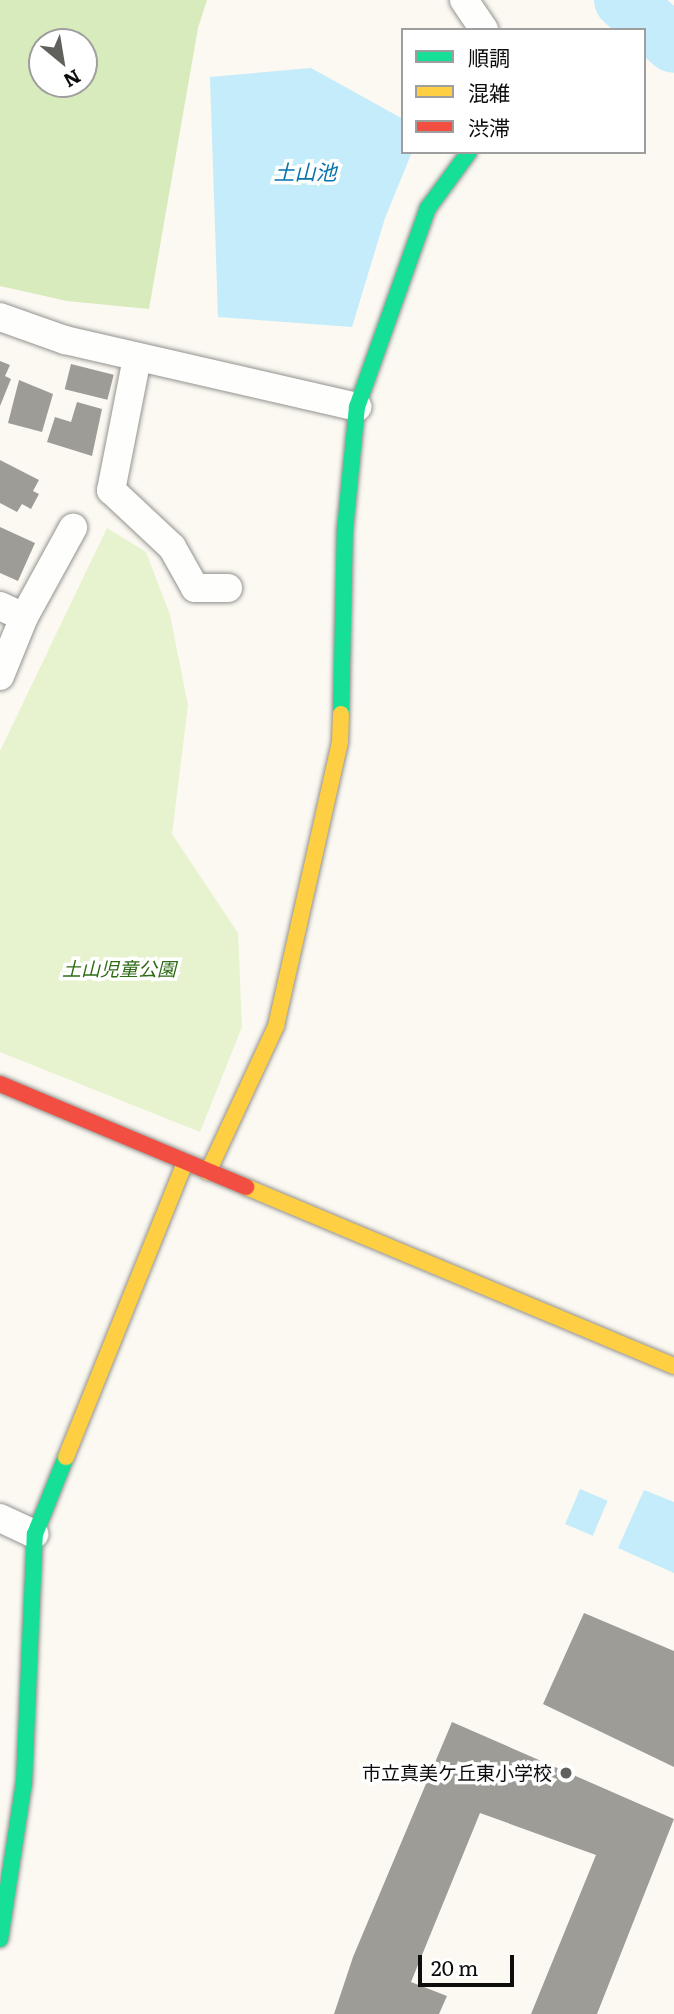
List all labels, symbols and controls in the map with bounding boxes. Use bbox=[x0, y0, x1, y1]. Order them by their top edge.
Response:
north arrow bbox=[28, 28, 98, 98]
legend bbox=[401, 28, 646, 154]
text: 順調 bbox=[468, 41, 510, 72]
text: N bbox=[59, 63, 86, 96]
text: 混雑 bbox=[468, 76, 510, 107]
text: 渋滞 bbox=[468, 111, 510, 142]
water label: 土山池 bbox=[274, 158, 336, 184]
park label: 土山児童公園 bbox=[62, 958, 176, 980]
place label: 市立真美ケ丘東小学校 bbox=[362, 1762, 552, 1784]
marker: 市立真美ケ丘東小学校 bbox=[558, 1765, 574, 1781]
scale bar bbox=[422, 1940, 518, 1984]
text: 20 m bbox=[431, 1951, 478, 1982]

